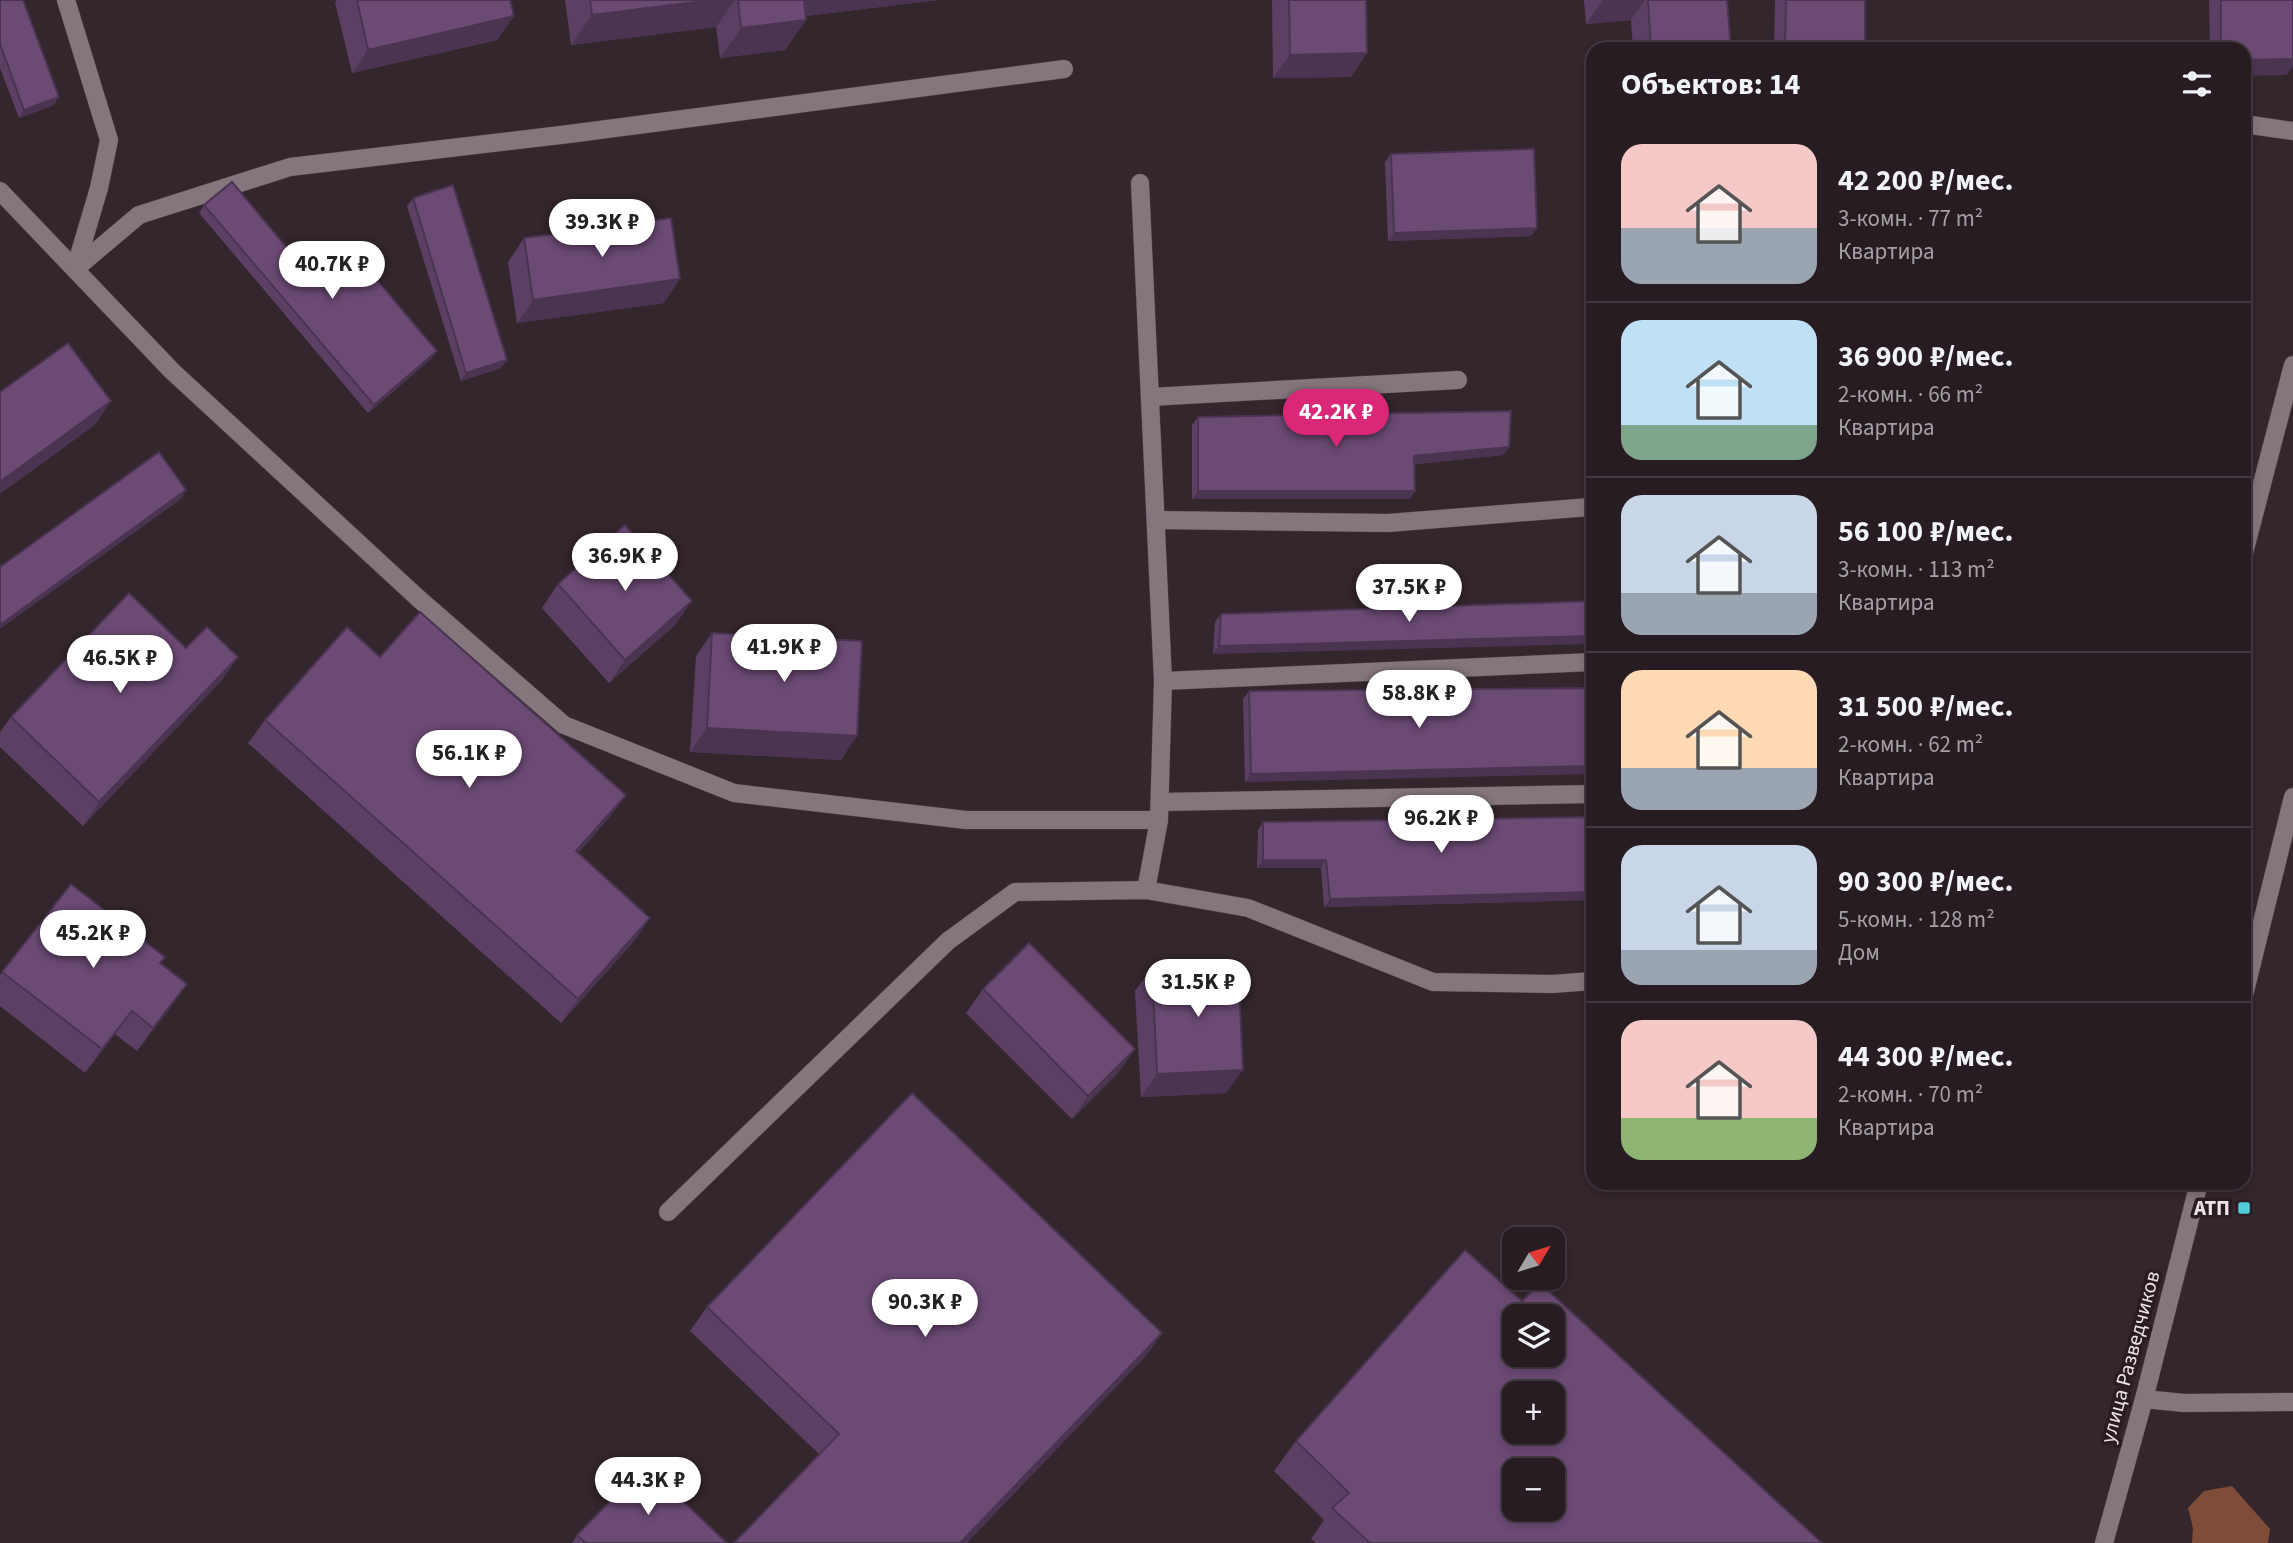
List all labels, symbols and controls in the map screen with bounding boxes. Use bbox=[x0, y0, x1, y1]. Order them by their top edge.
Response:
text: Объектов: 14 bbox=[1621, 63, 1800, 106]
icon: filters bbox=[2178, 65, 2216, 103]
text: 42 200 ₽/мес. bbox=[1838, 159, 2014, 202]
icon: home bbox=[1677, 172, 1761, 256]
pin: 39.3K ₽ bbox=[537, 200, 667, 259]
text: 3-комн. · 77 m² bbox=[1838, 202, 1983, 235]
text: 39.3K ₽ bbox=[565, 205, 639, 238]
text: Квартира bbox=[1838, 235, 1935, 268]
pin: 40.7K ₽ bbox=[267, 242, 397, 301]
text: 40.7K ₽ bbox=[295, 247, 369, 280]
text: 36 900 ₽/мес. bbox=[1838, 335, 2014, 378]
icon: home bbox=[1677, 348, 1761, 432]
text: 2-комн. · 66 m² bbox=[1838, 378, 1983, 411]
pin: 42.2K ₽ bbox=[1271, 390, 1401, 449]
text: 42.2K ₽ bbox=[1299, 395, 1373, 428]
text: Квартира bbox=[1838, 411, 1935, 444]
text: 56 100 ₽/мес. bbox=[1838, 510, 2014, 553]
icon: home bbox=[1677, 523, 1761, 607]
pin: 36.9K ₽ bbox=[560, 534, 690, 593]
text: 36.9K ₽ bbox=[588, 539, 662, 572]
text: 3-комн. · 113 m² bbox=[1838, 553, 1995, 586]
pin: 37.5K ₽ bbox=[1344, 564, 1474, 624]
text: 37.5K ₽ bbox=[1372, 570, 1446, 603]
text: Квартира bbox=[1838, 586, 1935, 619]
pin: 41.9K ₽ bbox=[719, 624, 849, 684]
text: 41.9K ₽ bbox=[747, 630, 821, 663]
pin: 46.5K ₽ bbox=[55, 636, 185, 695]
text: 46.5K ₽ bbox=[83, 641, 157, 674]
pin: 58.8K ₽ bbox=[1354, 670, 1484, 730]
text: 58.8K ₽ bbox=[1382, 676, 1456, 709]
text: 31 500 ₽/мес. bbox=[1838, 685, 2014, 728]
icon: home bbox=[1677, 698, 1761, 782]
text: 2-комн. · 62 m² bbox=[1838, 728, 1983, 761]
pin: 56.1K ₽ bbox=[404, 730, 534, 790]
text: 56.1K ₽ bbox=[432, 736, 506, 769]
text: Квартира bbox=[1838, 761, 1935, 794]
pin: 96.2K ₽ bbox=[1376, 796, 1506, 855]
text: 96.2K ₽ bbox=[1404, 801, 1478, 834]
text: 90 300 ₽/мес. bbox=[1838, 860, 2014, 903]
icon: home bbox=[1677, 873, 1761, 957]
text: 5-комн. · 128 m² bbox=[1838, 903, 1995, 936]
pin: 45.2K ₽ bbox=[28, 911, 158, 970]
text: 45.2K ₽ bbox=[56, 916, 130, 949]
text: Дом bbox=[1838, 936, 1880, 969]
pin: 31.5K ₽ bbox=[1133, 960, 1263, 1019]
text: 31.5K ₽ bbox=[1161, 965, 1235, 998]
text: 44 300 ₽/мес. bbox=[1838, 1035, 2014, 1078]
icon: home bbox=[1677, 1048, 1761, 1132]
text: 2-комн. · 70 m² bbox=[1838, 1078, 1983, 1111]
text: Квартира bbox=[1838, 1111, 1935, 1144]
place label: АТП bbox=[2193, 1193, 2230, 1223]
marker: АТП bbox=[2236, 1200, 2252, 1216]
north arrow bbox=[1502, 1227, 1564, 1290]
map controls bbox=[1502, 1227, 1565, 1521]
street label: улица Разведчиков bbox=[2093, 1267, 2167, 1447]
pin: 90.3K ₽ bbox=[860, 1280, 990, 1339]
text: 90.3K ₽ bbox=[888, 1285, 962, 1318]
button: layers bbox=[1502, 1304, 1565, 1367]
button: + bbox=[1502, 1381, 1565, 1444]
pin: 44.3K ₽ bbox=[583, 1458, 713, 1517]
button: − bbox=[1502, 1458, 1565, 1521]
text: 44.3K ₽ bbox=[611, 1463, 685, 1496]

